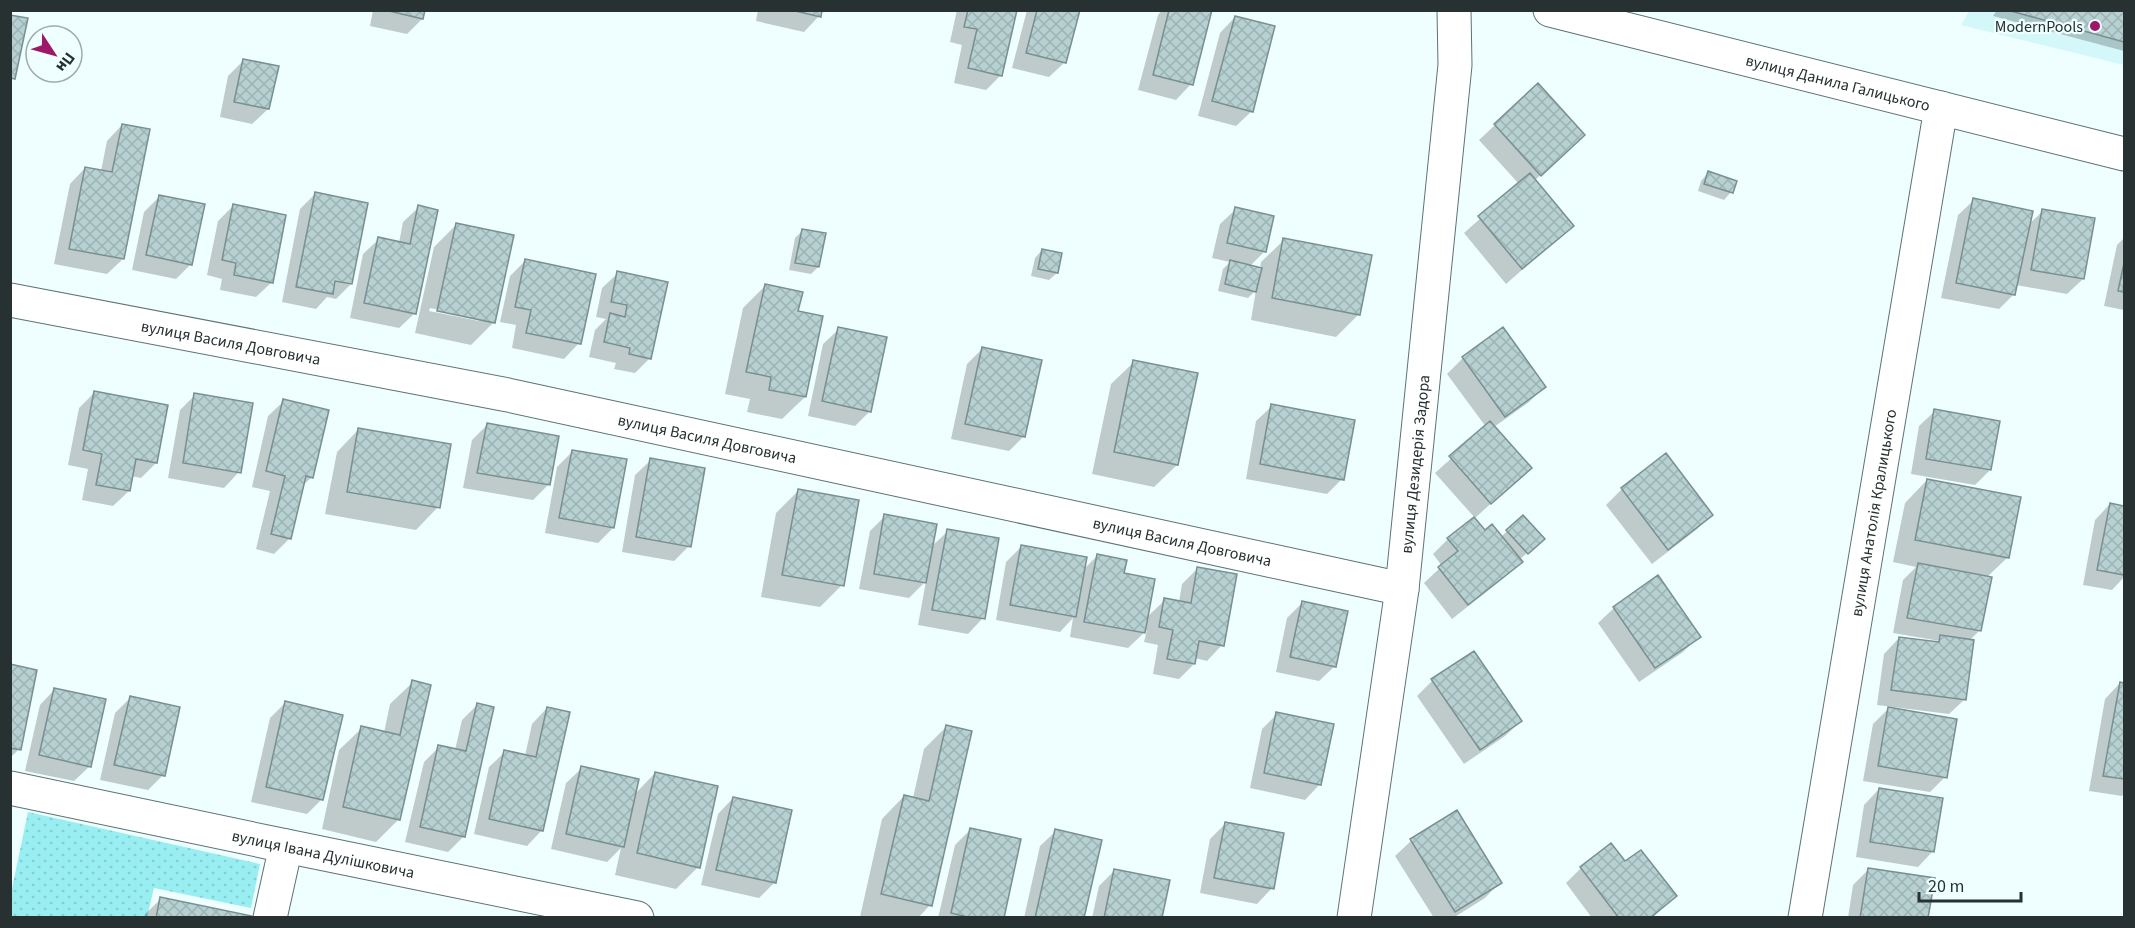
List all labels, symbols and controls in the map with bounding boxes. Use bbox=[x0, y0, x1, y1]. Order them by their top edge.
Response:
place label: ModernPools bbox=[1995, 16, 2083, 38]
marker: ModernPools bbox=[2088, 19, 2102, 33]
north arrow bbox=[24, 24, 84, 84]
text: Пн bbox=[51, 48, 80, 77]
street label: вулиця Данила Галицького bbox=[1743, 50, 1932, 117]
street label: вулиця Василя Довговича bbox=[139, 315, 322, 371]
street label: вулиця Дезидерія Задора bbox=[1396, 374, 1436, 555]
street label: вулиця Анатолія Кралицького bbox=[1846, 407, 1902, 618]
street label: вулиця Василя Довговича bbox=[616, 409, 799, 469]
street label: вулиця Василя Довговича bbox=[1091, 512, 1274, 572]
street label: вулиця Івана Дулішковича bbox=[230, 825, 416, 884]
scale bar bbox=[1919, 865, 2021, 903]
text: 20 m bbox=[1928, 874, 1964, 899]

